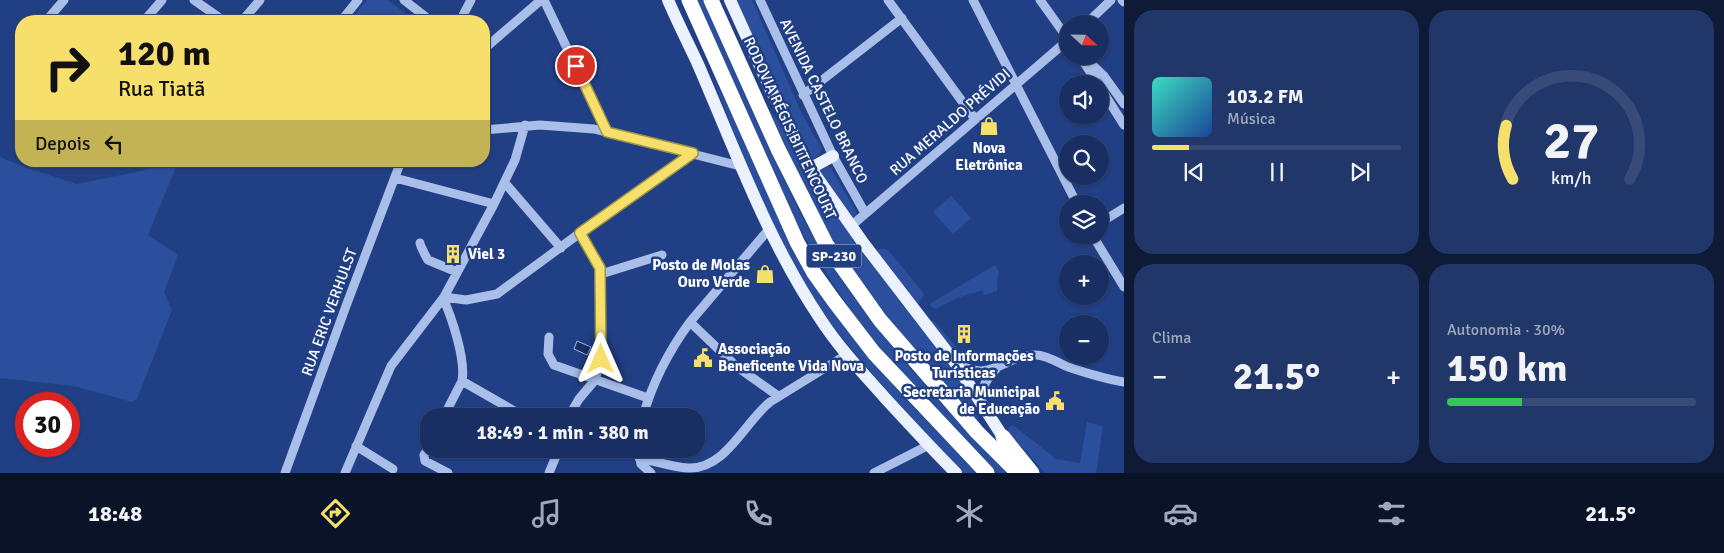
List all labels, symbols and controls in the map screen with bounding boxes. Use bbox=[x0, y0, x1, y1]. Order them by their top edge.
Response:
north arrow bbox=[1059, 15, 1109, 65]
map controls bbox=[1059, 15, 1109, 365]
street label: AVENIDA CASTELO BRANCO bbox=[776, 16, 872, 186]
text: 120 m bbox=[118, 32, 211, 75]
street label: RODOVIA RÉGIS BITTENCOURT bbox=[740, 34, 841, 223]
icon: right bbox=[35, 35, 100, 100]
pin bbox=[555, 45, 597, 87]
icon: arrive bbox=[562, 52, 590, 80]
street label: RUA MERALDO PRÉVIDI bbox=[886, 64, 1014, 179]
text: Rua Tiatã bbox=[118, 75, 205, 102]
button: sound bbox=[1059, 75, 1109, 125]
text: 103.2 FM bbox=[1227, 85, 1304, 109]
text: Música bbox=[1227, 109, 1276, 129]
text: 27 bbox=[1543, 109, 1600, 173]
shop icon: Nova Eletrônica bbox=[978, 115, 1000, 137]
icon: left bbox=[100, 130, 128, 158]
text: Depois bbox=[35, 132, 90, 156]
button: search bbox=[1059, 135, 1109, 185]
place label: Nova Eletrônica bbox=[955, 139, 1023, 174]
icon: previous bbox=[1180, 158, 1208, 186]
icon: pause bbox=[1263, 158, 1291, 186]
icon: next bbox=[1346, 158, 1374, 186]
text: km/h bbox=[1551, 167, 1592, 189]
button: layers bbox=[1059, 195, 1109, 245]
building icon: Viel 3 bbox=[442, 243, 464, 265]
street label: RUA ERIC VERHULST bbox=[298, 245, 361, 378]
place label: Viel 3 bbox=[468, 245, 505, 263]
road number: SP-230 bbox=[806, 245, 862, 268]
button: + bbox=[1059, 255, 1109, 305]
place label: Posto de Molas Ouro Verde bbox=[652, 256, 750, 291]
shop icon: Posto de Molas Ouro Verde bbox=[754, 263, 776, 285]
button: − bbox=[1059, 315, 1109, 365]
text: Autonomia · 30% bbox=[1447, 320, 1565, 340]
building icon: Posto de Informações Turísticas bbox=[953, 323, 975, 345]
text: Clima bbox=[1152, 328, 1191, 348]
position arrow bbox=[574, 332, 626, 384]
place label: Associação Beneficente Vida Nova bbox=[718, 340, 864, 375]
text: 150 km bbox=[1447, 345, 1568, 392]
public building icon: Associação Beneficente Vida Nova bbox=[692, 347, 714, 369]
place label: Posto de Informações Turísticas bbox=[894, 347, 1034, 382]
text: 21.5° bbox=[1233, 353, 1320, 400]
text: − bbox=[1152, 360, 1167, 394]
text: + bbox=[1386, 360, 1401, 394]
place label: Secretaria Municipal de Educação bbox=[903, 383, 1040, 418]
public building icon: Secretaria Municipal de Educação bbox=[1044, 390, 1066, 412]
speed limit sign: 30 bbox=[15, 392, 80, 457]
text: 18:49 · 1 min · 380 m bbox=[476, 421, 649, 445]
icon: directions bbox=[318, 496, 353, 531]
icon: music bbox=[529, 496, 564, 531]
icon: phone bbox=[741, 496, 776, 531]
icon: climate bbox=[952, 496, 987, 531]
icon: car bbox=[1163, 496, 1198, 531]
icon: filters bbox=[1374, 496, 1409, 531]
text: 18:48 bbox=[88, 500, 142, 527]
text: 21.5° bbox=[1585, 500, 1636, 527]

